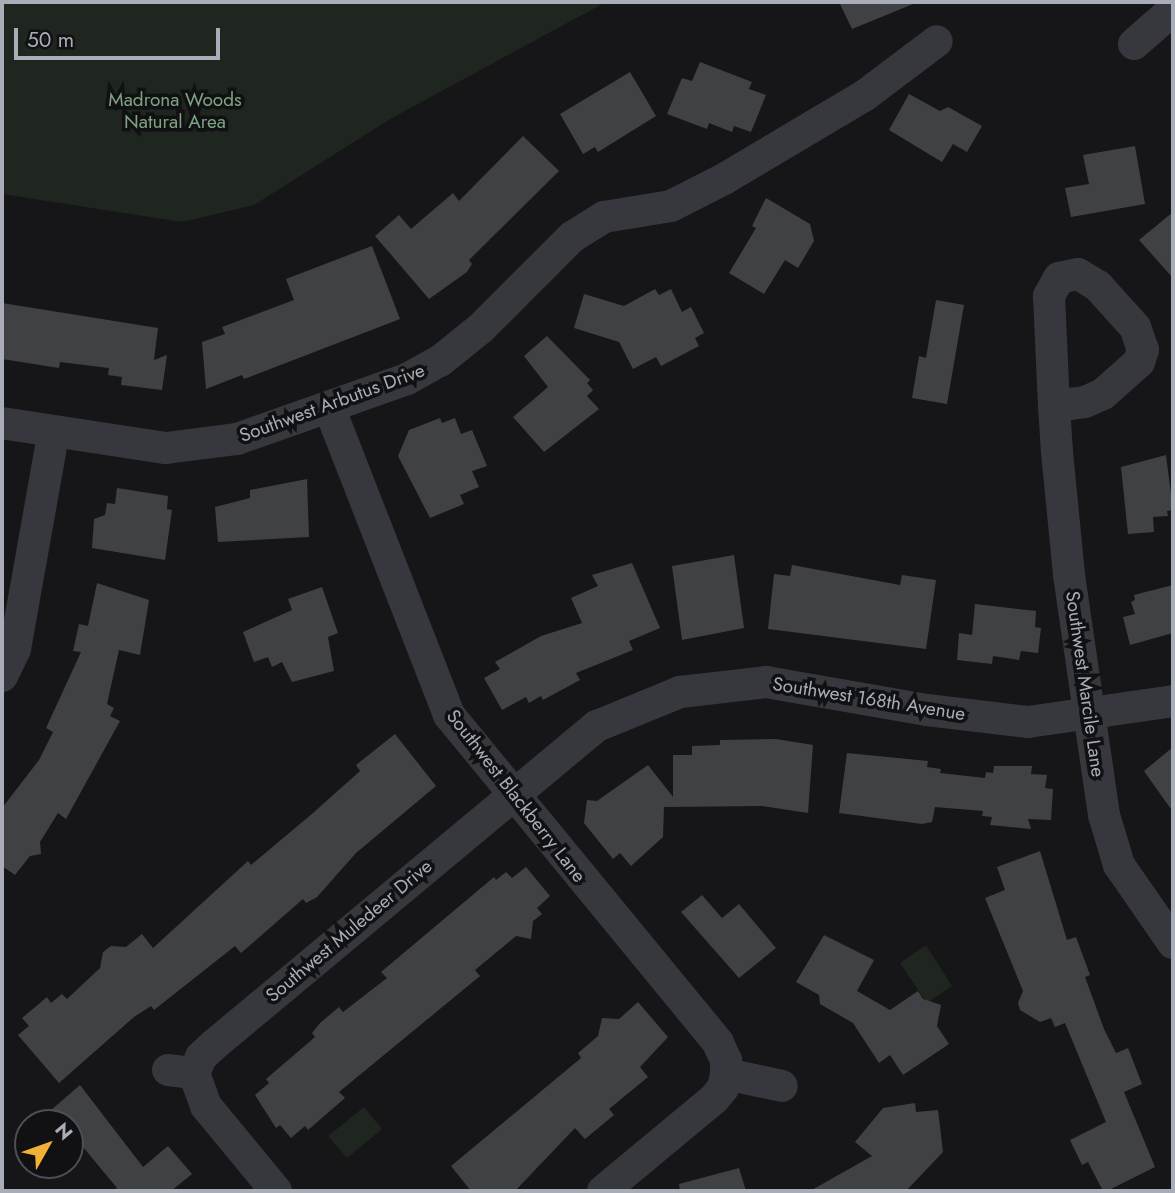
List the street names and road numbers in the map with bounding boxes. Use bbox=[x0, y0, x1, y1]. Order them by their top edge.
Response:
street label: Southwest Arbutus Drive bbox=[236, 359, 428, 447]
street label: Southwest Marcile Lane bbox=[1061, 590, 1109, 778]
street label: Southwest 168th Avenue bbox=[771, 673, 967, 725]
street label: Southwest Blackberry Lane bbox=[442, 705, 590, 887]
street label: Southwest Muledeer Drive bbox=[261, 855, 437, 1007]

